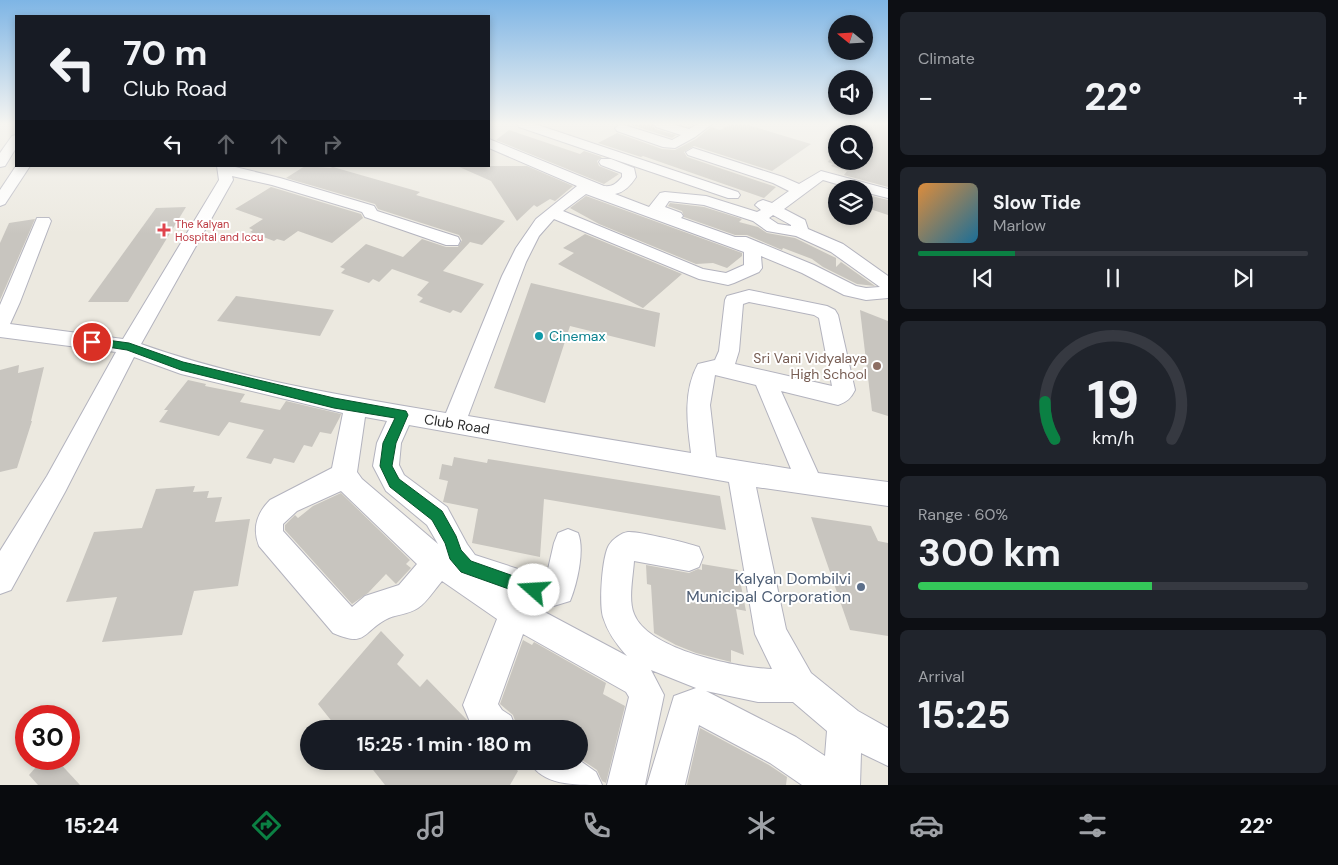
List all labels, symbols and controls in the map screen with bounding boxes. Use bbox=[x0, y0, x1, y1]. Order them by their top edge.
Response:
north arrow bbox=[828, 15, 872, 60]
map controls bbox=[828, 15, 873, 225]
text: 70 m bbox=[123, 30, 207, 76]
icon: left bbox=[40, 35, 105, 100]
text: Climate bbox=[918, 48, 975, 69]
button: sound bbox=[828, 70, 873, 115]
text: 22° bbox=[1084, 72, 1142, 122]
text: Club Road bbox=[123, 74, 227, 103]
text: − bbox=[918, 79, 933, 116]
text: + bbox=[1293, 79, 1308, 116]
button: search bbox=[828, 125, 873, 170]
icon: left bbox=[159, 130, 187, 158]
icon: ahead bbox=[212, 130, 240, 158]
icon: ahead bbox=[265, 130, 293, 158]
icon: right bbox=[318, 130, 346, 158]
button: layers bbox=[828, 180, 873, 225]
text: Slow Tide bbox=[993, 190, 1081, 215]
text: Marlow bbox=[993, 215, 1046, 236]
place label: The Kalyan Hospital and Iccu bbox=[175, 217, 263, 244]
marker: The Kalyan Hospital and Iccu bbox=[157, 223, 171, 237]
icon: previous bbox=[969, 264, 997, 292]
icon: pause bbox=[1099, 264, 1127, 292]
icon: next bbox=[1229, 264, 1257, 292]
pin bbox=[71, 321, 113, 363]
place label: Cinemax bbox=[549, 327, 605, 345]
icon: arrive bbox=[78, 328, 106, 356]
marker: Cinemax bbox=[533, 330, 545, 342]
place label: Sri Vani Vidyalaya High School bbox=[753, 349, 867, 383]
marker: Sri Vani Vidyalaya High School bbox=[871, 360, 883, 372]
text: 19 bbox=[1087, 366, 1139, 434]
street label: Club Road bbox=[423, 410, 491, 438]
text: km/h bbox=[1092, 426, 1134, 450]
text: Range · 60% bbox=[918, 504, 1008, 525]
text: 300 km bbox=[918, 528, 1061, 578]
position arrow bbox=[507, 563, 559, 615]
place label: Kalyan Dombilvi Municipal Corporation bbox=[686, 568, 851, 607]
marker: Kalyan Dombilvi Municipal Corporation bbox=[855, 581, 867, 593]
text: Arrival bbox=[918, 666, 965, 687]
text: 15:25 bbox=[918, 690, 1011, 740]
speed limit sign: 30 bbox=[15, 705, 80, 770]
text: 15:25 · 1 min · 180 m bbox=[357, 732, 531, 757]
icon: directions bbox=[249, 808, 284, 843]
icon: music bbox=[414, 808, 449, 843]
icon: phone bbox=[579, 808, 614, 843]
icon: climate bbox=[744, 808, 779, 843]
icon: car bbox=[909, 808, 944, 843]
icon: filters bbox=[1075, 808, 1110, 843]
text: 15:24 bbox=[65, 811, 119, 840]
text: 22° bbox=[1240, 811, 1273, 840]

